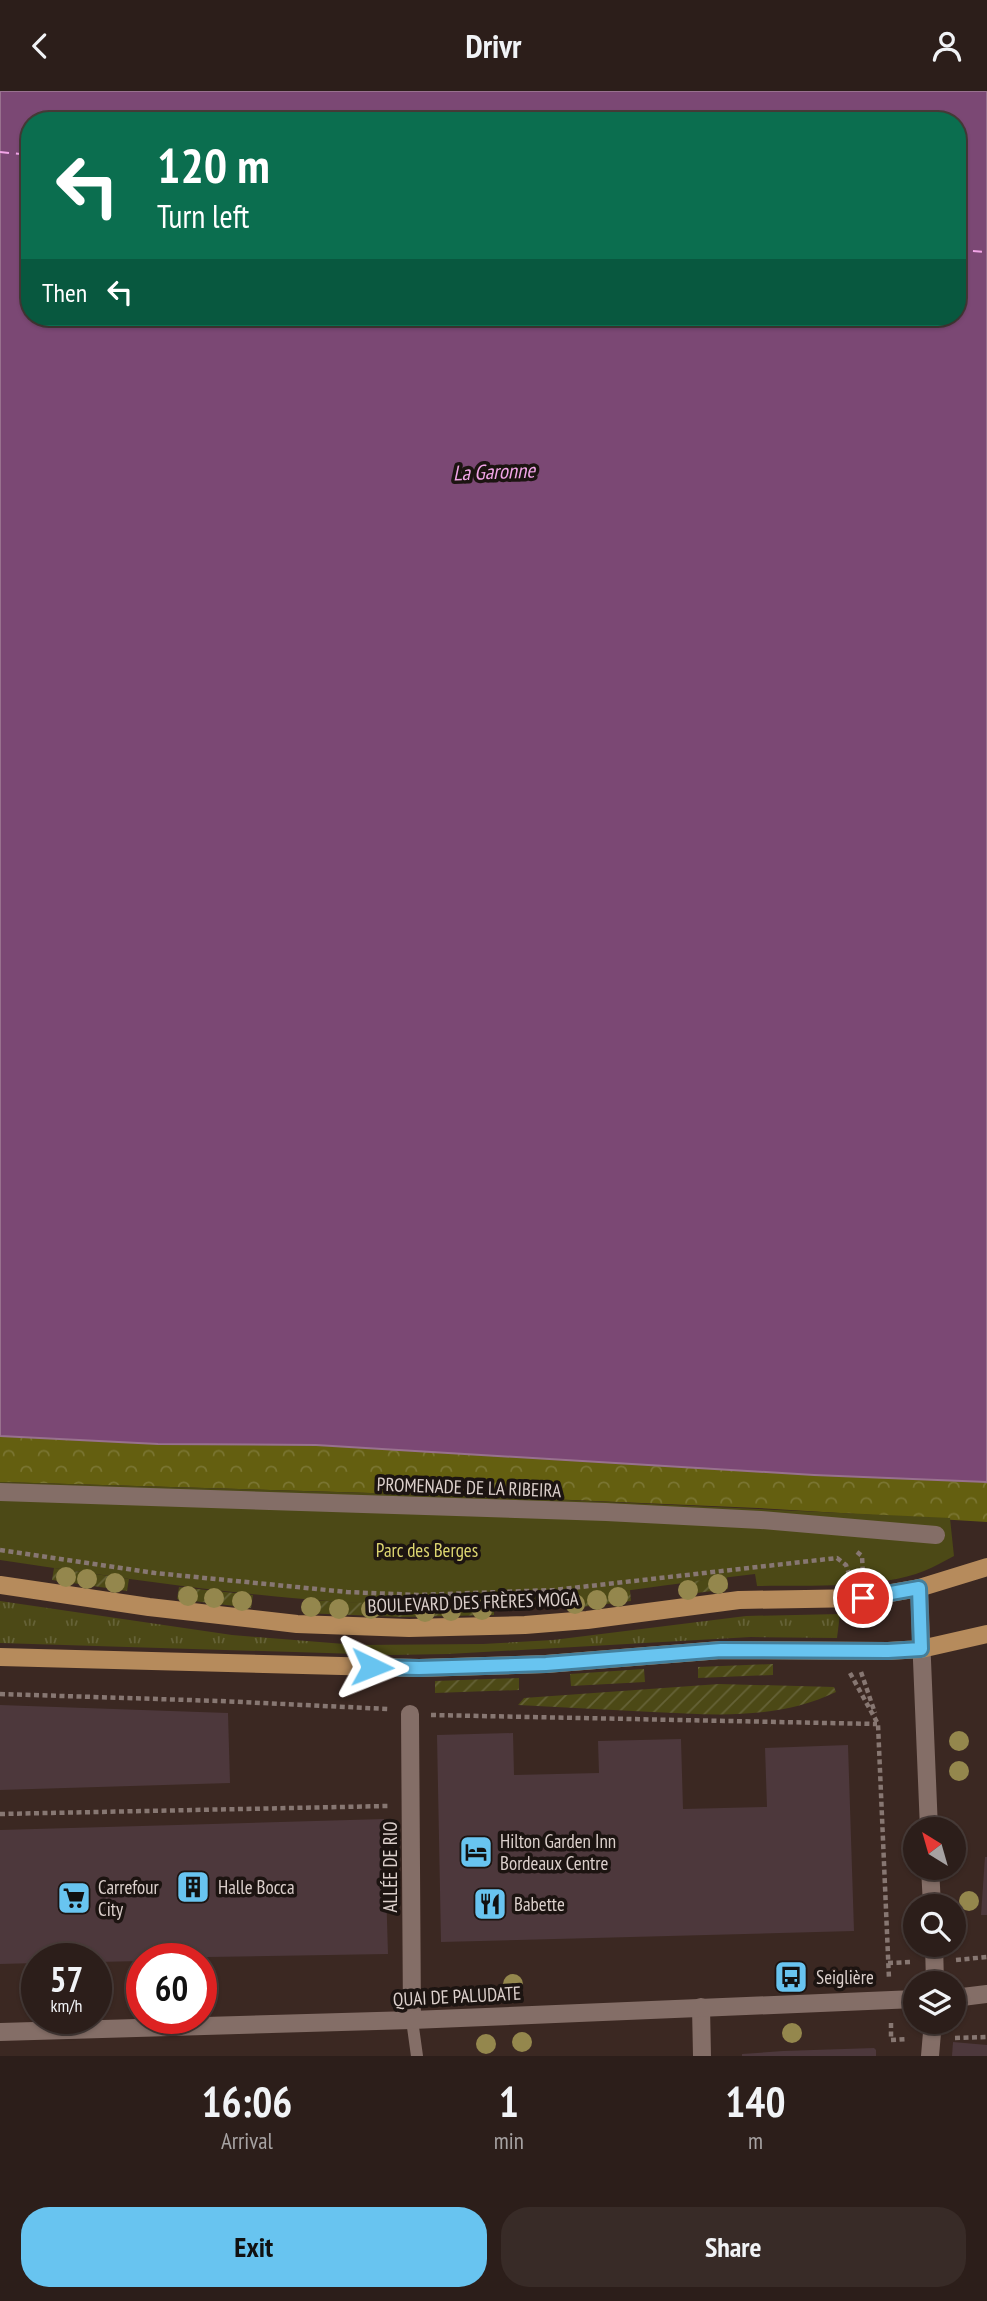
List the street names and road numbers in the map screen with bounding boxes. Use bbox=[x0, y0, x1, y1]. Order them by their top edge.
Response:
street label: PROMENADE DE LA RIBEIRA bbox=[376, 1472, 562, 1502]
street label: BOULEVARD DES FRÈRES MOGA bbox=[367, 1586, 579, 1618]
street label: ALLÉE DE RIO bbox=[378, 1821, 402, 1913]
street label: QUAI DE PALUDATE bbox=[392, 1981, 522, 2011]

